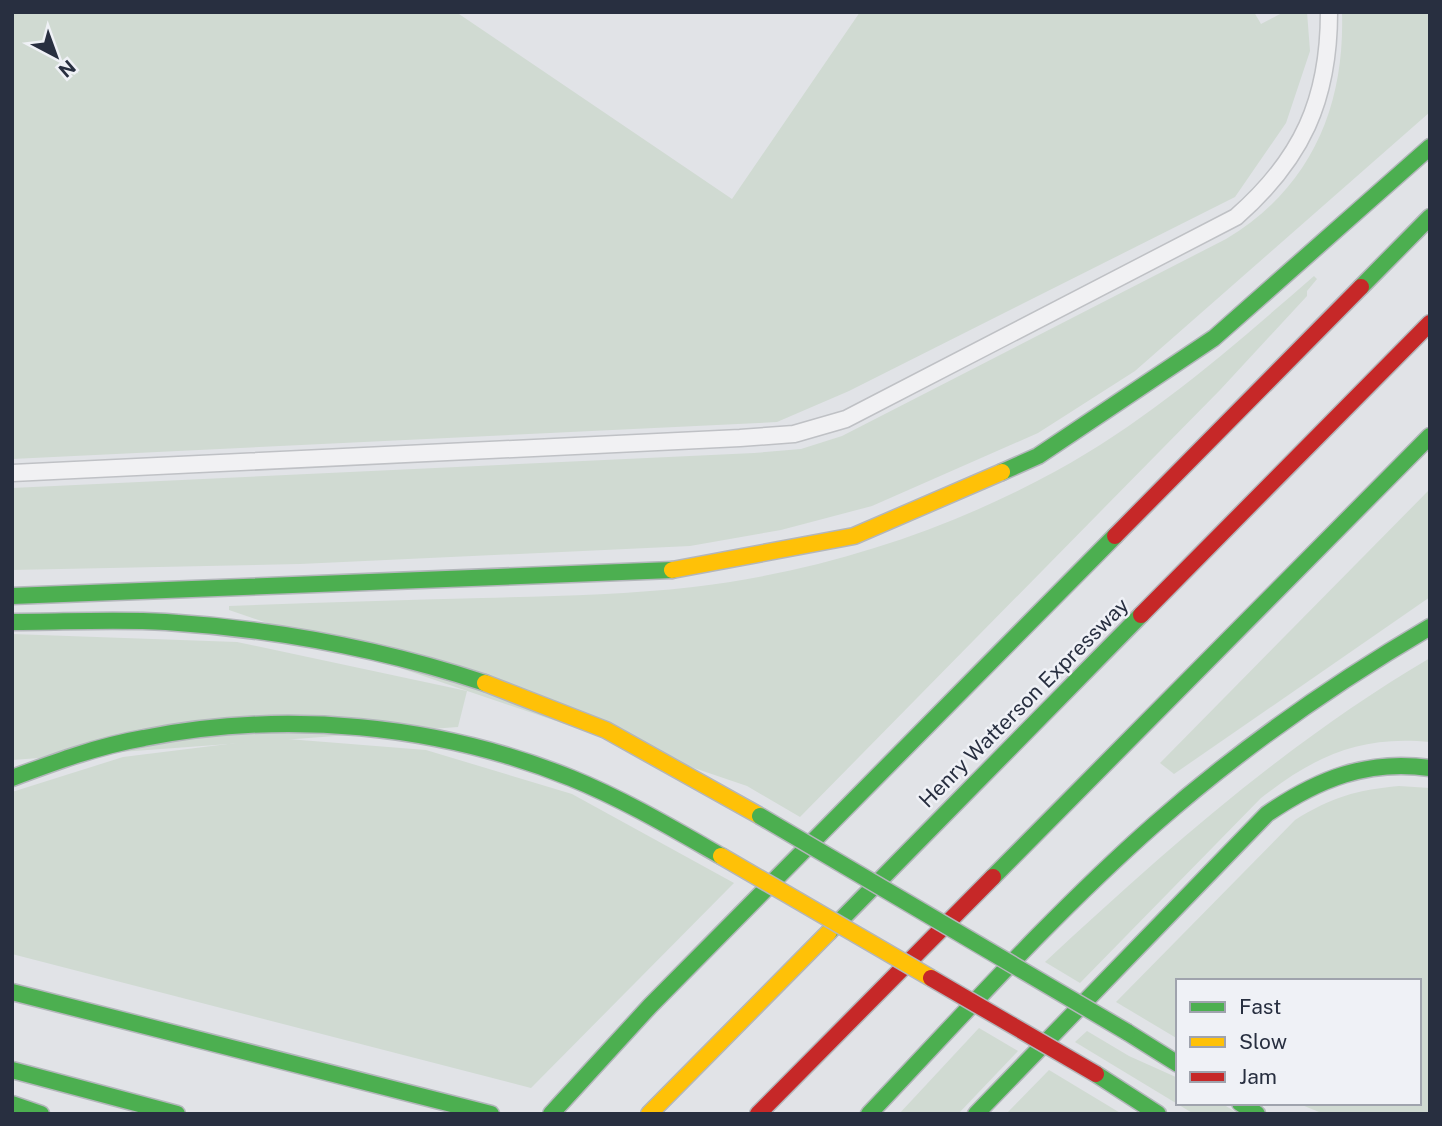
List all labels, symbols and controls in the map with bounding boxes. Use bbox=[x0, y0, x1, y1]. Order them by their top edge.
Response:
north arrow bbox=[21, 21, 91, 91]
text: N bbox=[54, 56, 80, 82]
street label: Henry Watterson Expressway bbox=[914, 593, 1134, 813]
legend bbox=[1176, 979, 1421, 1105]
text: Fast bbox=[1239, 994, 1281, 1019]
text: Slow bbox=[1239, 1029, 1287, 1054]
text: Jam bbox=[1239, 1064, 1277, 1089]

